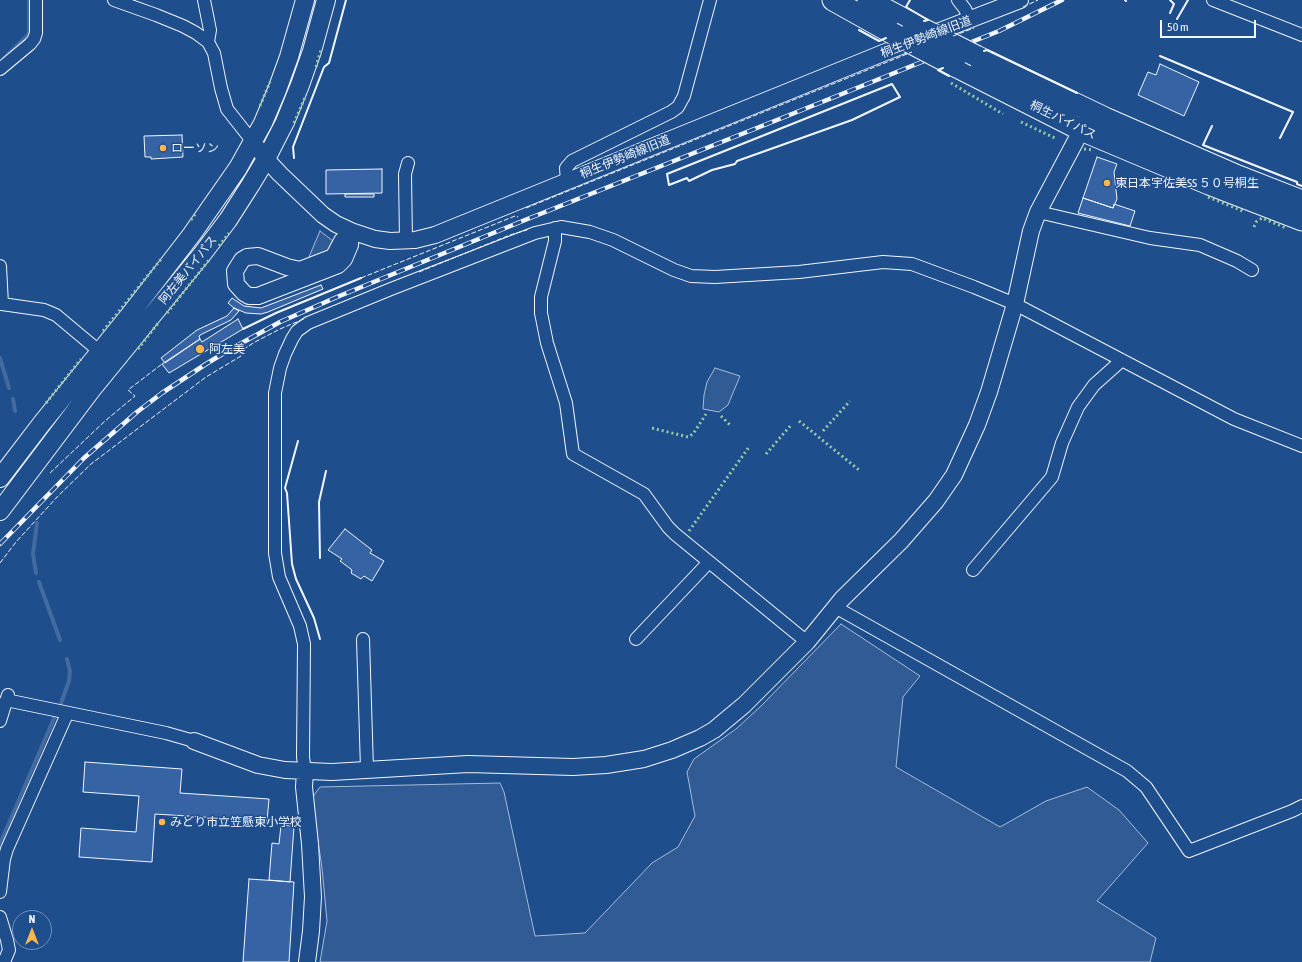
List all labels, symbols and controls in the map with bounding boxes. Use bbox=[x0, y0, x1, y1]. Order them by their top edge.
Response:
scale bar bbox=[1162, 12, 1258, 38]
street label: 桐生伊勢崎線旧道 bbox=[879, 13, 973, 61]
text: 50 m bbox=[1167, 20, 1189, 34]
street label: 桐生バイパス bbox=[1027, 98, 1099, 142]
street label: 桐生伊勢崎線旧道 bbox=[578, 132, 672, 182]
place label: ローソン bbox=[171, 141, 219, 155]
marker: ローソン bbox=[158, 143, 168, 153]
place label: 東日本宇佐美SS ５０号桐生 bbox=[1115, 176, 1259, 190]
marker: 東日本宇佐美SS ５０号桐生 bbox=[1102, 178, 1112, 188]
street label: 阿左美バイパス bbox=[156, 233, 220, 307]
place label: 阿左美 bbox=[209, 342, 245, 356]
marker: 阿左美 bbox=[194, 343, 206, 355]
place label: みどり市立笠懸東小学校 bbox=[170, 815, 302, 829]
marker: みどり市立笠懸東小学校 bbox=[157, 817, 167, 827]
north arrow bbox=[12, 910, 52, 950]
text: N bbox=[29, 913, 35, 925]

